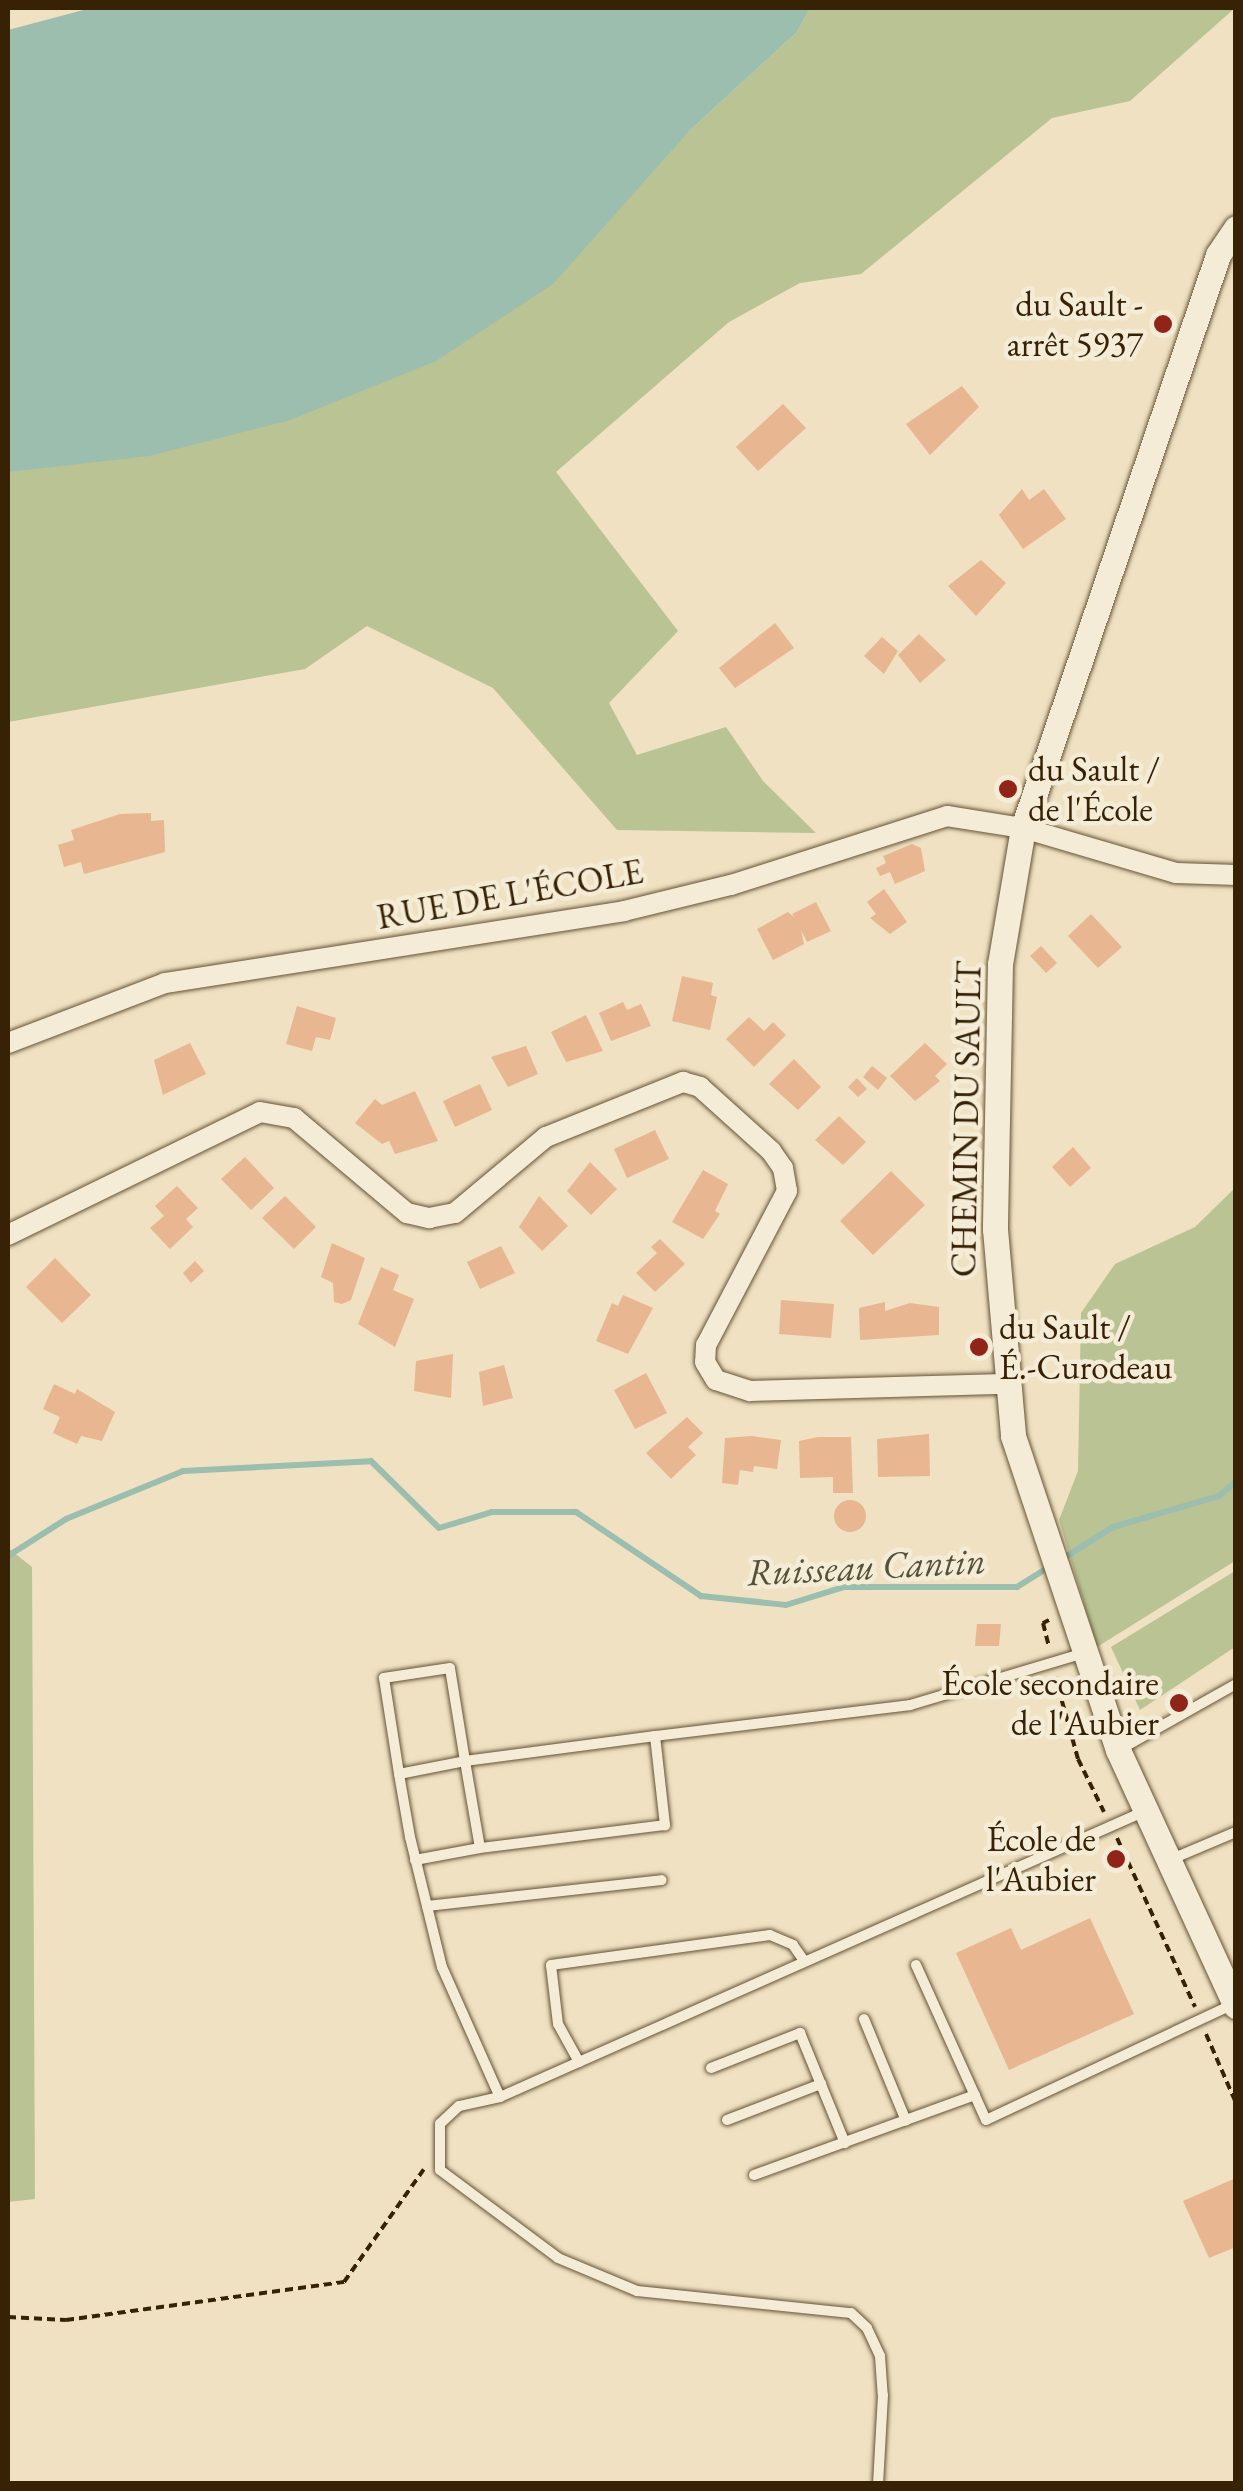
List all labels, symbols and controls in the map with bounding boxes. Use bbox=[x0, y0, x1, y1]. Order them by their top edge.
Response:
place label: du Sault - arrêt 5937 bbox=[1007, 283, 1143, 365]
marker: du Sault - arrêt 5937 bbox=[1152, 313, 1174, 335]
place label: du Sault / de l'École bbox=[1028, 748, 1160, 830]
marker: du Sault / de l'École bbox=[997, 778, 1019, 800]
street label: RUE DE L'ÉCOLE bbox=[374, 850, 646, 938]
street label: CHEMIN DU SAULT bbox=[942, 960, 990, 1278]
place label: du Sault / É.-Curodeau bbox=[999, 1306, 1172, 1388]
marker: du Sault / É.-Curodeau bbox=[968, 1336, 990, 1358]
water label: Ruisseau Cantin bbox=[745, 1537, 987, 1595]
place label: École secondaire de l'Aubier bbox=[941, 1662, 1159, 1744]
marker: École secondaire de l'Aubier bbox=[1168, 1692, 1190, 1714]
place label: École de l'Aubier bbox=[986, 1818, 1096, 1900]
marker: École de l'Aubier bbox=[1105, 1848, 1127, 1870]

